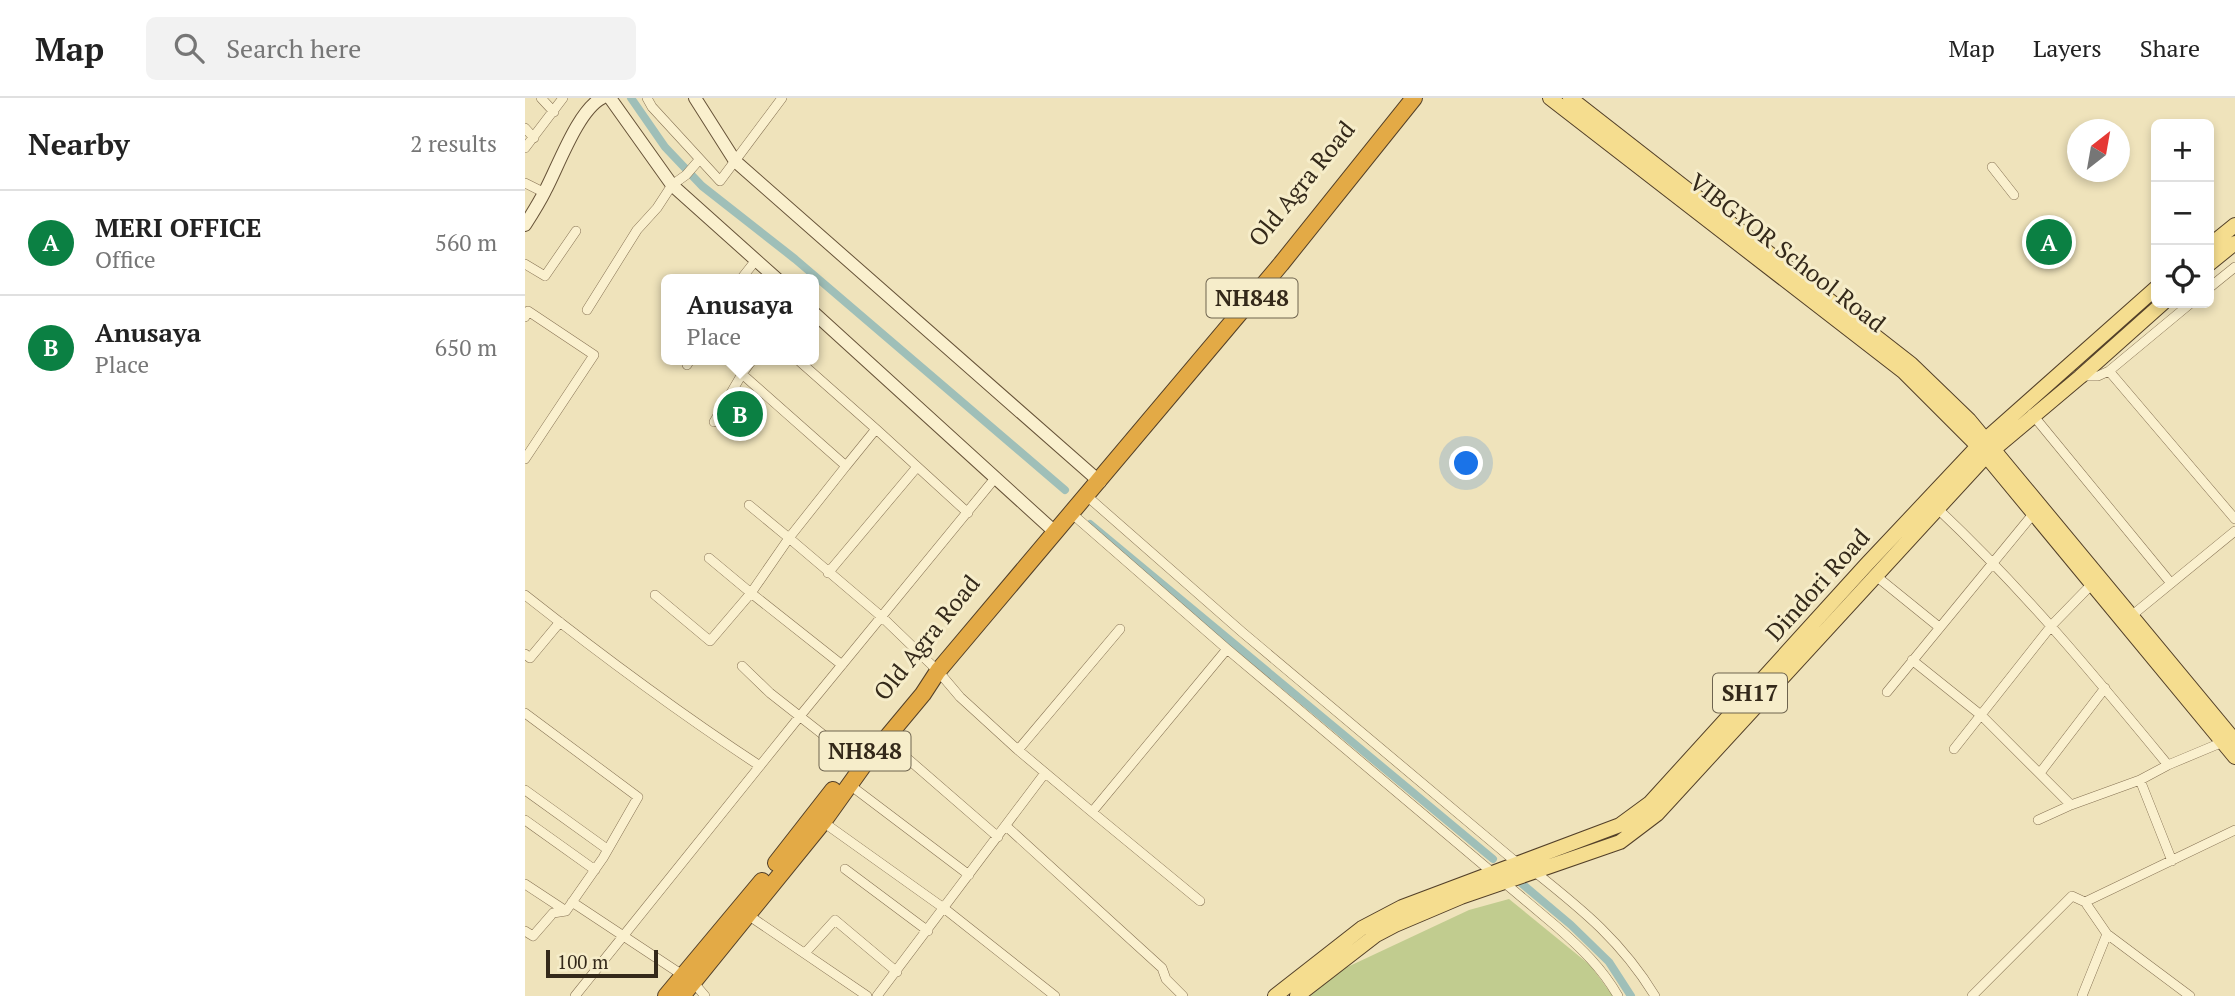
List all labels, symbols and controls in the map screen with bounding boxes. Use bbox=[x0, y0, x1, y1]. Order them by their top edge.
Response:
search box bbox=[146, 17, 636, 80]
text: Map bbox=[35, 27, 104, 70]
icon: search bbox=[170, 29, 208, 67]
text: Search here bbox=[226, 31, 361, 65]
text: Map bbox=[1948, 32, 1995, 64]
text: Layers bbox=[2033, 32, 2102, 64]
text: Share bbox=[2140, 32, 2200, 64]
street label: Old Agra Road bbox=[1241, 114, 1362, 253]
north arrow bbox=[2067, 119, 2130, 182]
map controls bbox=[2151, 119, 2214, 308]
button: + bbox=[2151, 119, 2214, 182]
text: Nearby bbox=[28, 124, 130, 164]
text: 2 results bbox=[410, 128, 497, 159]
street label: VIBGYOR School Road bbox=[1683, 165, 1892, 339]
button: − bbox=[2151, 182, 2214, 245]
text: MERI OFFICE bbox=[95, 210, 262, 244]
pin: A bbox=[2026, 216, 2072, 268]
text: A bbox=[43, 227, 59, 258]
text: 560 m bbox=[435, 227, 497, 258]
text: Office bbox=[95, 244, 156, 275]
button: locate bbox=[2151, 245, 2214, 308]
popup bbox=[661, 274, 819, 365]
road number: NH848 bbox=[1207, 279, 1297, 318]
text: Anusaya bbox=[687, 287, 793, 321]
text: Anusaya bbox=[95, 315, 201, 349]
text: Place bbox=[687, 321, 741, 352]
text: B bbox=[44, 332, 58, 363]
text: 650 m bbox=[435, 332, 497, 363]
text: Place bbox=[95, 349, 149, 380]
pin: B bbox=[717, 388, 763, 440]
your location bbox=[1449, 446, 1483, 480]
street label: Dindori Road bbox=[1758, 521, 1876, 647]
street label: Old Agra Road bbox=[866, 568, 987, 707]
road number: SH17 bbox=[1713, 674, 1787, 712]
road number: NH848 bbox=[819, 732, 911, 771]
scale bar bbox=[546, 947, 658, 979]
text: 100 m bbox=[557, 949, 608, 974]

